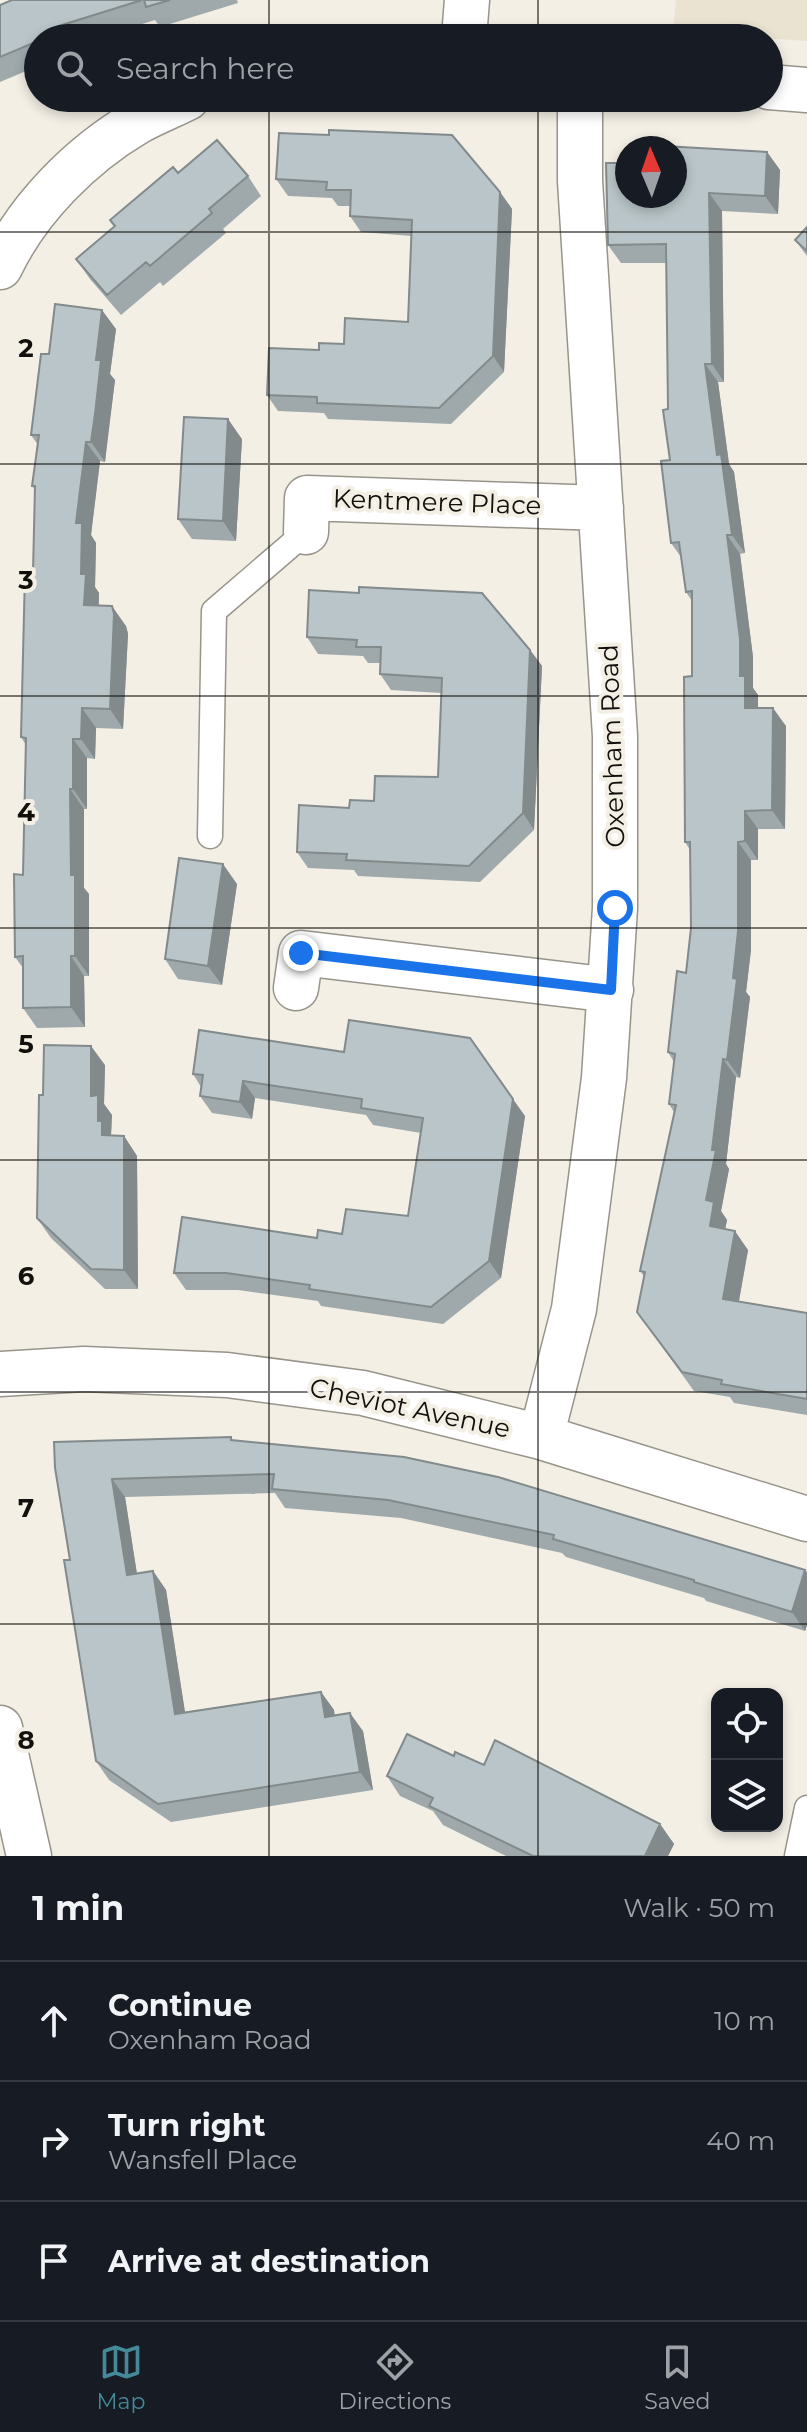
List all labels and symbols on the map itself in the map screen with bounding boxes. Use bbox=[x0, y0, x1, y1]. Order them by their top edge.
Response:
north arrow bbox=[615, 136, 687, 208]
text: 2 bbox=[18, 332, 34, 364]
street label: Kentmere Place bbox=[332, 482, 542, 522]
text: 3 bbox=[17, 564, 34, 596]
street label: Oxenham Road bbox=[592, 644, 632, 848]
text: 4 bbox=[17, 796, 35, 828]
route start bbox=[597, 890, 633, 926]
route end bbox=[283, 935, 319, 971]
text: 5 bbox=[18, 1028, 34, 1060]
text: 6 bbox=[18, 1260, 35, 1292]
street label: Cheviot Avenue bbox=[307, 1371, 513, 1445]
text: 7 bbox=[18, 1492, 34, 1524]
text: 8 bbox=[17, 1724, 35, 1756]

